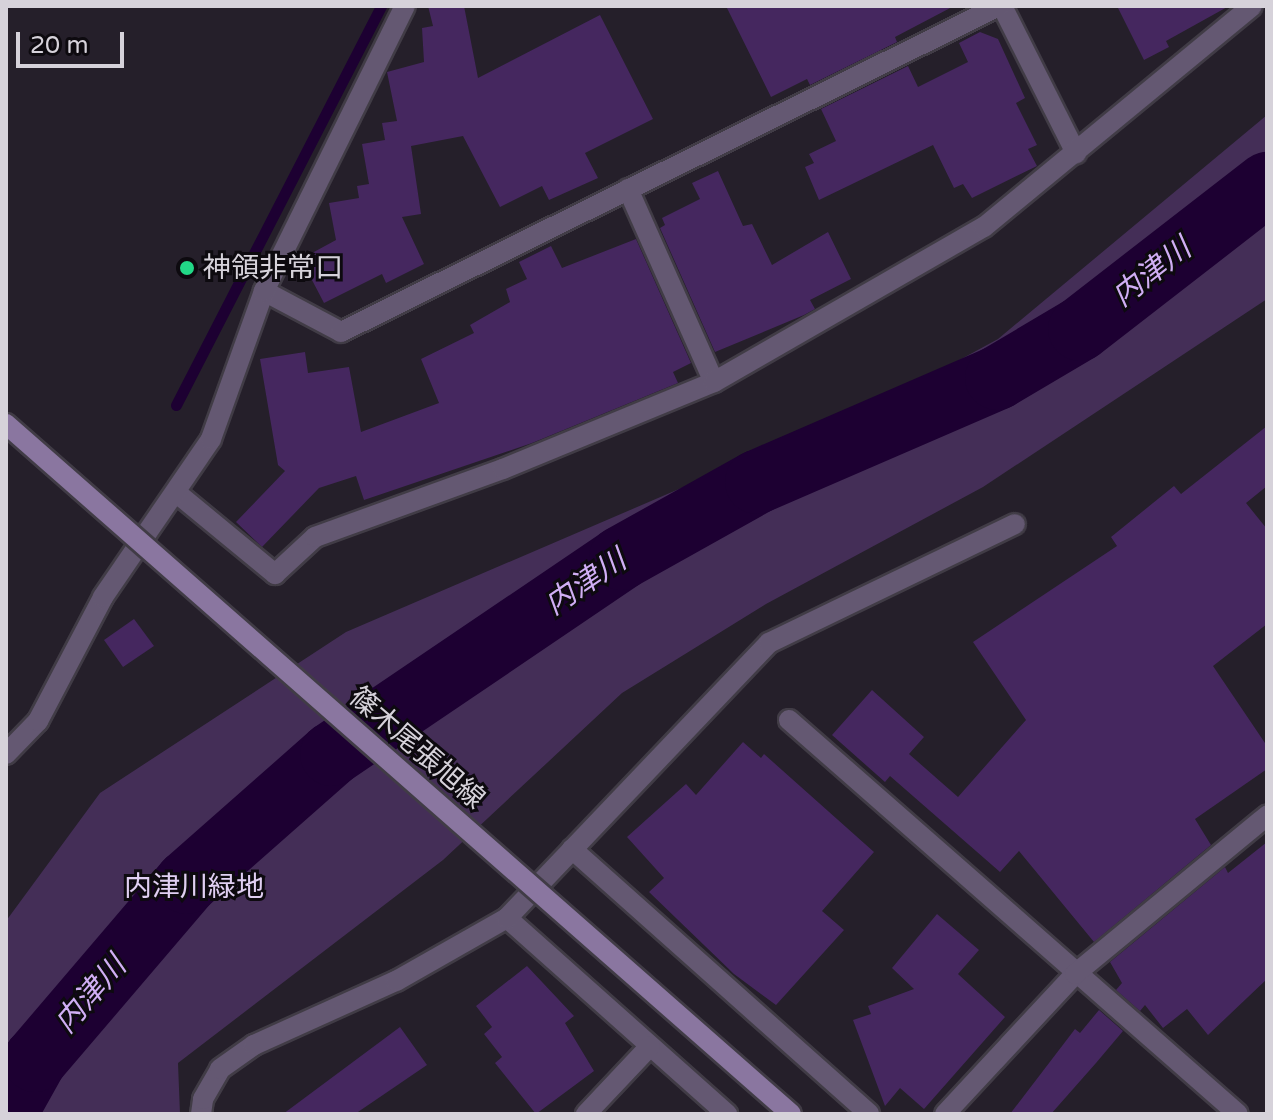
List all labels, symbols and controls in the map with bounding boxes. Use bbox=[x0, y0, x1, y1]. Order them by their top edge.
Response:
scale bar bbox=[20, 16, 128, 66]
text: 20 m bbox=[30, 31, 88, 60]
water label: 内津川 bbox=[1105, 231, 1199, 315]
place label: 神領非常口 bbox=[203, 251, 343, 285]
marker: 神領非常口 bbox=[178, 259, 196, 277]
water label: 内津川 bbox=[539, 543, 633, 623]
street label: 篠木尾張旭線 bbox=[343, 680, 491, 816]
park label: 内津川緑地 bbox=[124, 870, 264, 904]
water label: 内津川 bbox=[48, 949, 134, 1041]

